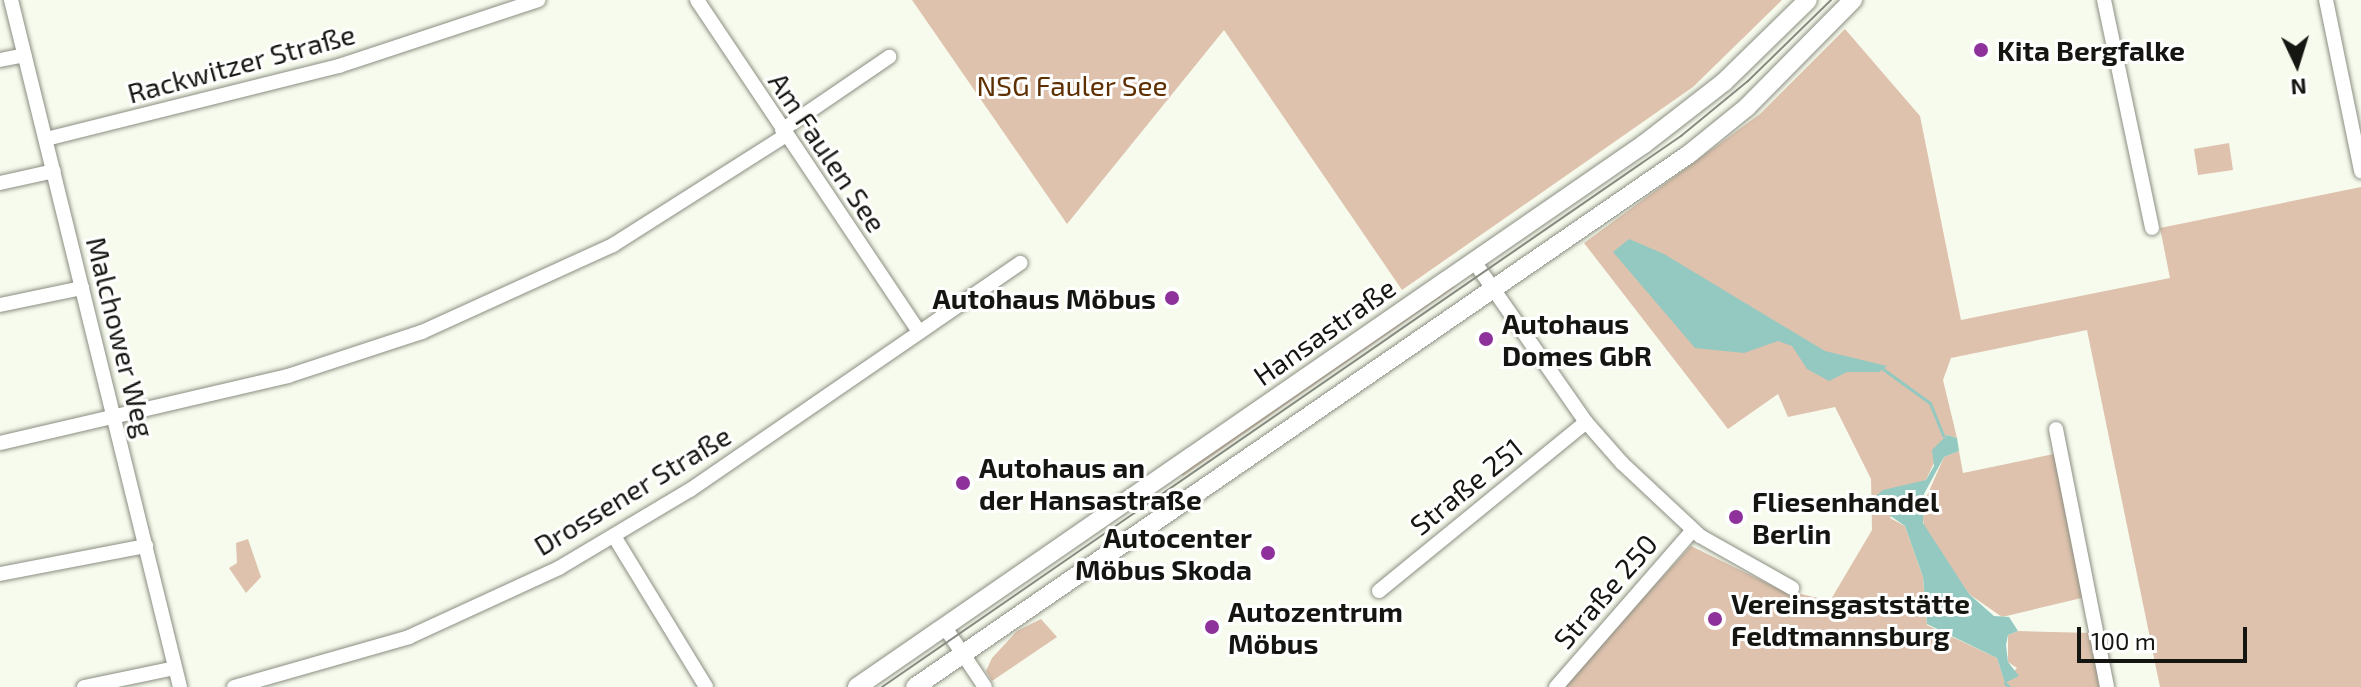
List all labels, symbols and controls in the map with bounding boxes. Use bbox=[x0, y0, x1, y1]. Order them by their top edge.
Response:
street label: Rackwitzer Straße bbox=[123, 16, 359, 110]
north arrow bbox=[2257, 24, 2337, 104]
place label: Kita Bergfalke bbox=[1997, 33, 2185, 67]
marker: Kita Bergfalke bbox=[1972, 41, 1990, 59]
street label: Am Faulen See bbox=[762, 66, 894, 238]
park label: NSG Fauler See bbox=[976, 68, 1168, 102]
text: N bbox=[2290, 74, 2308, 101]
street label: Malchower Weg bbox=[80, 233, 162, 441]
street label: Hansastraße bbox=[1247, 270, 1401, 392]
place label: Autohaus Möbus bbox=[933, 281, 1156, 315]
marker: Autohaus Möbus bbox=[1163, 289, 1181, 307]
place label: Autohaus Domes GbR bbox=[1502, 306, 1652, 372]
marker: Autohaus Domes GbR bbox=[1477, 330, 1495, 348]
street label: Drossener Straße bbox=[527, 418, 737, 562]
street label: Straße 251 bbox=[1403, 431, 1529, 541]
place label: Autohaus an der Hansastraße bbox=[979, 450, 1202, 516]
marker: Autohaus an der Hansastraße bbox=[954, 474, 972, 492]
place label: Fliesenhandel Berlin bbox=[1752, 484, 1939, 550]
marker: Fliesenhandel Berlin bbox=[1727, 508, 1745, 526]
place label: Autocenter Möbus Skoda bbox=[1075, 520, 1252, 586]
street label: Straße 250 bbox=[1546, 527, 1664, 655]
marker: Autocenter Möbus Skoda bbox=[1259, 544, 1277, 562]
place label: Vereinsgaststätte Feldtmannsburg bbox=[1731, 586, 1970, 652]
place label: Autozentrum Möbus bbox=[1228, 594, 1403, 660]
marker: Vereinsgaststätte Feldtmannsburg bbox=[1706, 610, 1724, 628]
scale bar bbox=[2081, 611, 2251, 661]
marker: Autozentrum Möbus bbox=[1203, 618, 1221, 636]
text: 100 m bbox=[2091, 626, 2156, 655]

